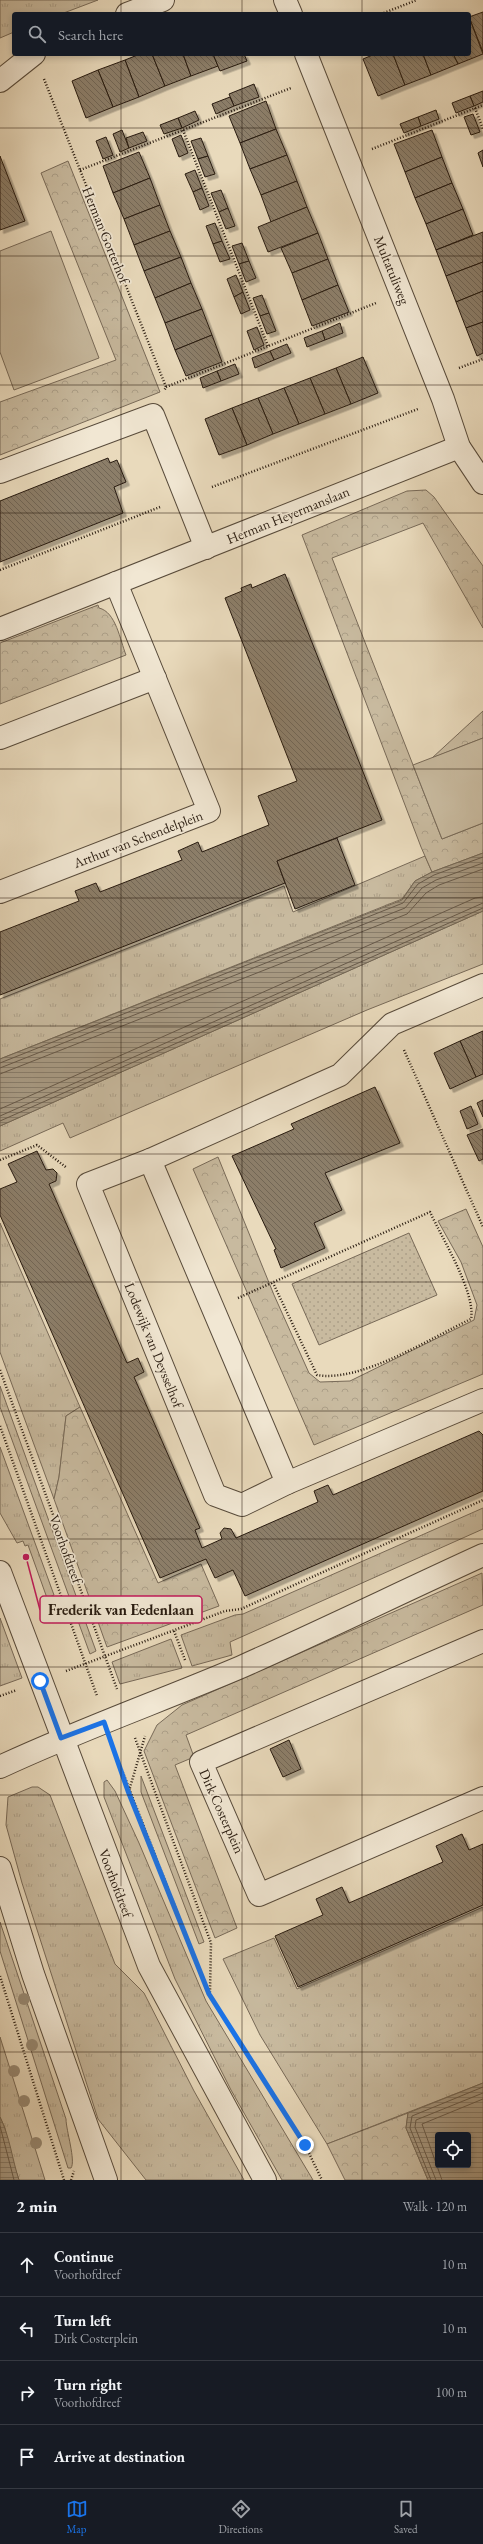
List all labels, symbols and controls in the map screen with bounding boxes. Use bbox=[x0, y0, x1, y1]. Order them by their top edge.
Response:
search box bbox=[12, 12, 471, 56]
icon: search bbox=[26, 23, 48, 45]
text: Search here bbox=[58, 25, 123, 44]
street label: Herman Gorterhof bbox=[78, 184, 134, 288]
street label: Multatuliweg bbox=[370, 233, 414, 308]
street label: Herman Heyermanslaan bbox=[224, 482, 353, 548]
street label: Arthur van Schendelplein bbox=[70, 806, 206, 872]
street label: Lodewijk van Deysselhof bbox=[121, 1280, 188, 1412]
street label: Voorhofdreef bbox=[45, 1512, 87, 1587]
callout: Frederik van Eedenlaan bbox=[40, 1596, 202, 1623]
text: Frederik van Eedenlaan bbox=[48, 1600, 194, 1619]
route start bbox=[31, 1672, 49, 1690]
street label: Dirk Costerplein bbox=[195, 1766, 249, 1857]
street label: Voorhofdreef bbox=[95, 1846, 138, 1921]
map controls bbox=[435, 2132, 471, 2168]
button: locate bbox=[435, 2132, 471, 2168]
route end bbox=[296, 2136, 314, 2154]
text: 2 min bbox=[16, 2195, 57, 2217]
text: Walk · 120 m bbox=[403, 2198, 467, 2215]
text: Continue bbox=[54, 2247, 114, 2266]
icon: ahead bbox=[16, 2254, 38, 2276]
text: 10 m bbox=[442, 2256, 467, 2273]
text: Voorhofdreef bbox=[54, 2266, 121, 2283]
text: Turn left bbox=[54, 2311, 111, 2330]
icon: left bbox=[16, 2318, 38, 2340]
text: 10 m bbox=[442, 2320, 467, 2337]
text: Dirk Costerplein bbox=[54, 2330, 138, 2347]
text: Turn right bbox=[54, 2375, 122, 2394]
icon: right bbox=[16, 2382, 38, 2404]
text: 100 m bbox=[436, 2384, 467, 2401]
text: Voorhofdreef bbox=[54, 2394, 121, 2411]
icon: arrive bbox=[16, 2446, 38, 2468]
text: Arrive at destination bbox=[54, 2447, 185, 2466]
tab: Map bbox=[66, 2498, 88, 2536]
tab: Directions bbox=[219, 2498, 263, 2536]
tab: Saved bbox=[394, 2498, 417, 2536]

